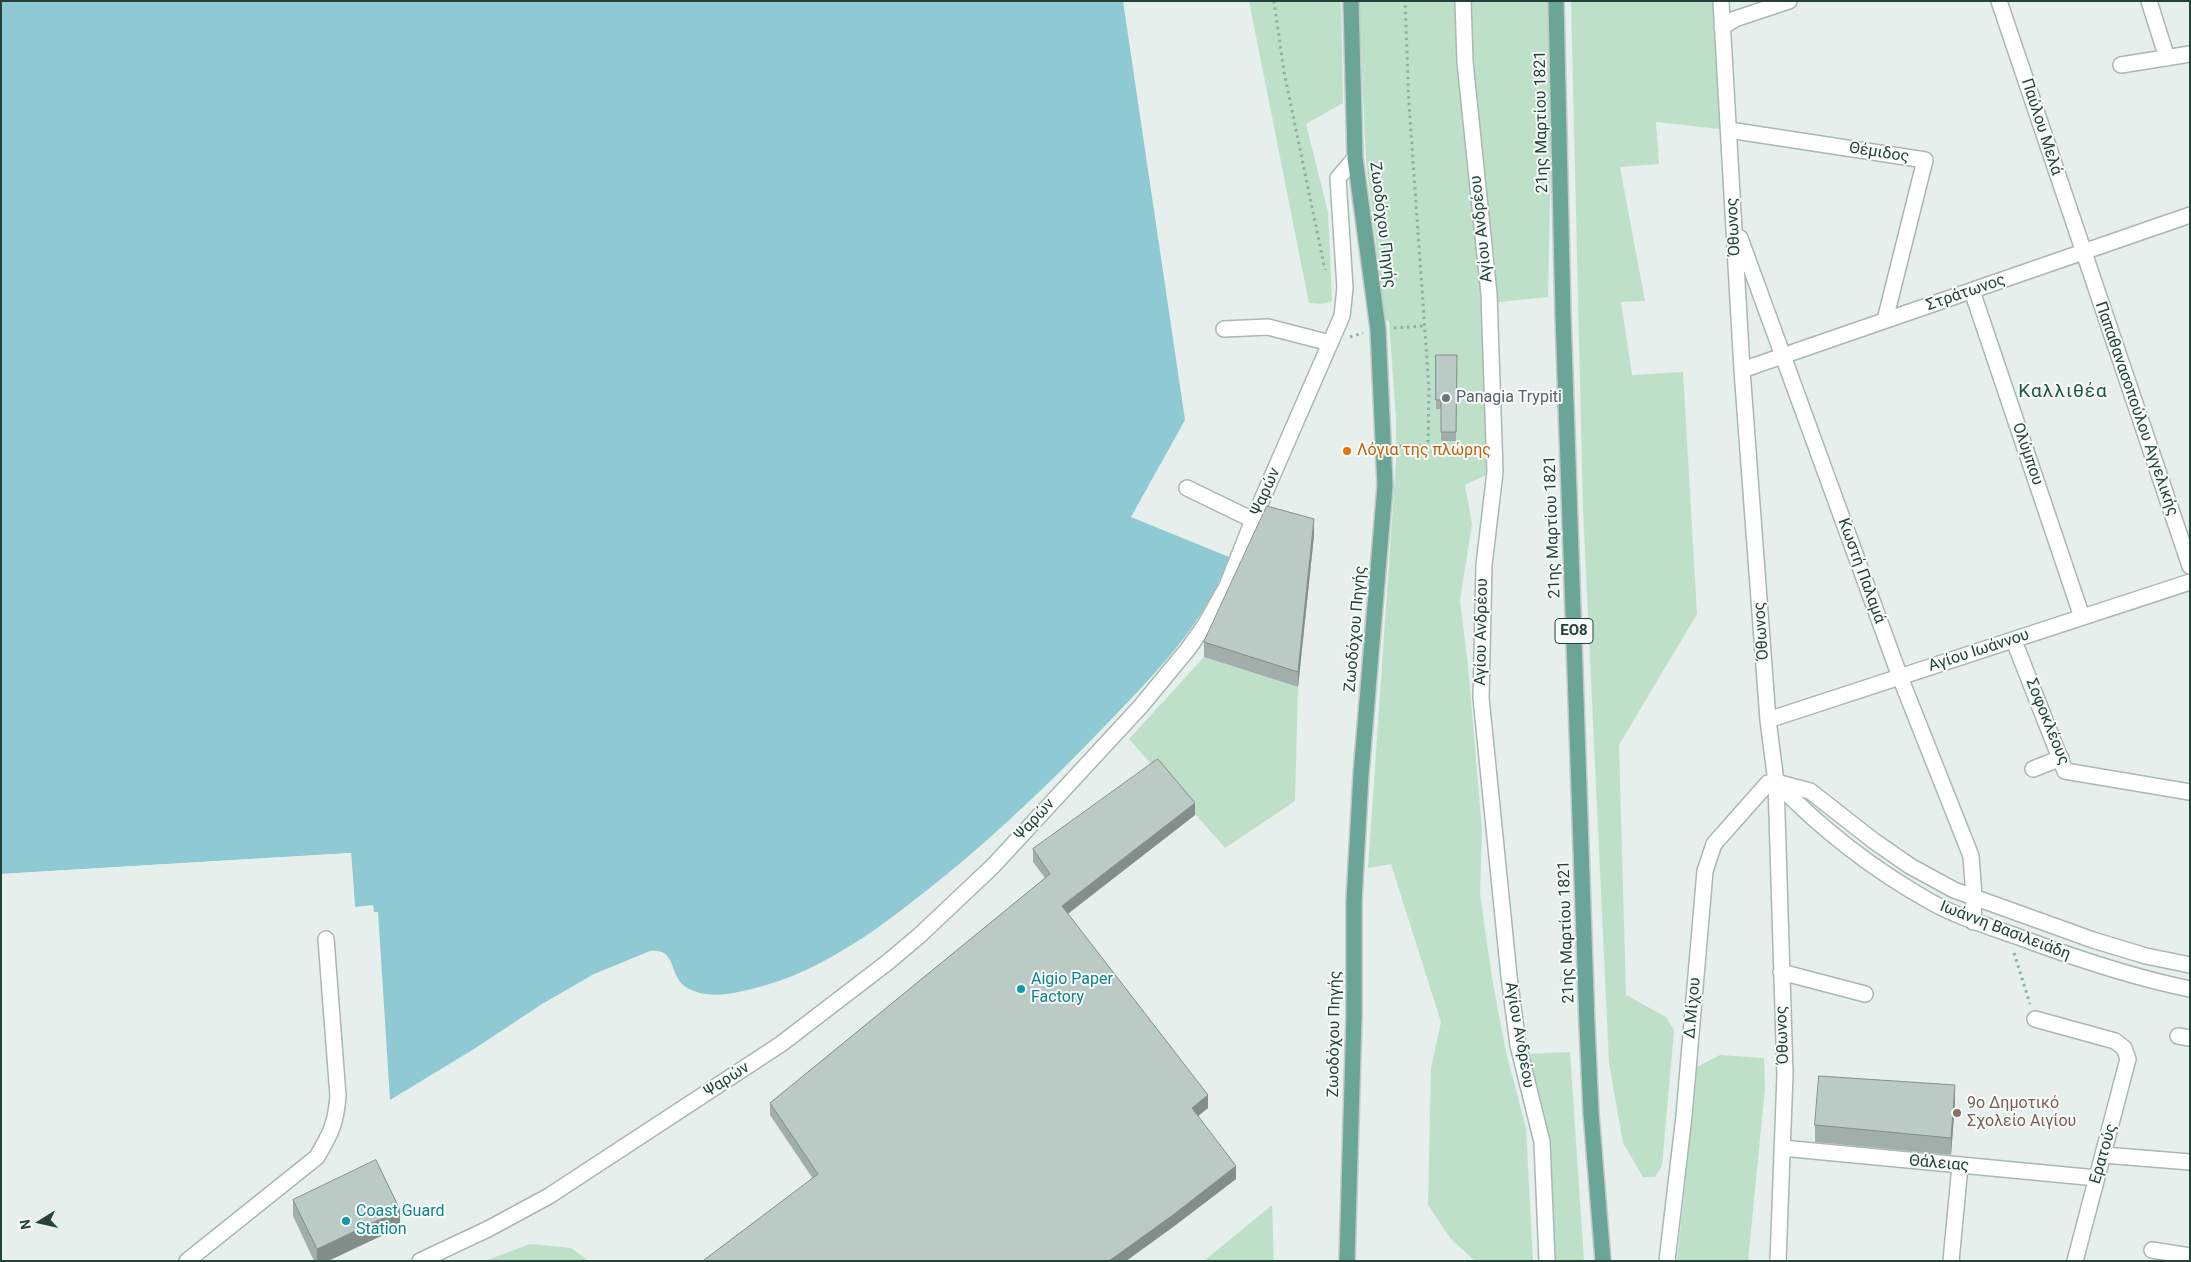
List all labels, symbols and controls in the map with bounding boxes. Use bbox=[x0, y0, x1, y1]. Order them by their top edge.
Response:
street label: 21ης Μαρτίου 1821 bbox=[1531, 50, 1553, 194]
street label: Παύλου Μελά bbox=[2016, 76, 2066, 178]
street label: Θέμιδος bbox=[1848, 139, 1910, 167]
street label: Ζωοδόχου Πηγής bbox=[1365, 161, 1399, 289]
street label: Αγίου Ανδρέου bbox=[1467, 175, 1497, 283]
street label: Όθωνος bbox=[1723, 197, 1745, 257]
street label: Στράτωνος bbox=[1924, 271, 2008, 315]
street label: Παπαθανασοπούλου Αγγελικής bbox=[2090, 299, 2182, 519]
district label: Καλλιθέα bbox=[2017, 381, 2109, 403]
place label: Panagia Trypiti bbox=[1456, 388, 1562, 408]
marker: Panagia Trypiti bbox=[1440, 392, 1452, 404]
street label: Ολύμπου bbox=[2007, 420, 2047, 488]
place label: Λόγια της πλώρης bbox=[1357, 441, 1491, 461]
marker: Λόγια της πλώρης bbox=[1341, 445, 1353, 457]
street label: 21ης Μαρτίου 1821 bbox=[1541, 455, 1565, 599]
street label: Ψαρών bbox=[1247, 465, 1285, 519]
street label: Κωστή Παλαμά bbox=[1833, 516, 1889, 626]
street label: Ζωοδόχου Πηγής bbox=[1341, 565, 1371, 693]
street label: Αγίου Ανδρέου bbox=[1471, 578, 1493, 686]
street label: Όθωνος bbox=[1750, 601, 1774, 661]
road number: ΕΟ8 bbox=[1555, 618, 1593, 644]
street label: Αγίου Ιωάννου bbox=[1926, 626, 2032, 676]
street label: Σοφοκλέους bbox=[2021, 676, 2073, 768]
street label: Ψαρών bbox=[1011, 795, 1059, 845]
street label: 21ης Μαρτίου 1821 bbox=[1555, 860, 1579, 1004]
street label: Ιωάννη Βασιλειάδη bbox=[1937, 897, 2073, 965]
place label: Aigio Paper Factory bbox=[1031, 970, 1113, 1008]
street label: Ζωοδόχου Πηγής bbox=[1324, 970, 1346, 1098]
street label: Δ.Μίχου bbox=[1681, 977, 1705, 1039]
street label: Αγίου Ανδρέου bbox=[1500, 980, 1538, 1090]
marker: Aigio Paper Factory bbox=[1015, 983, 1027, 995]
street label: Όθωνος bbox=[1772, 1005, 1794, 1065]
street label: Ψαρών bbox=[701, 1058, 753, 1102]
place label: 9ο Δημοτικό Σχολείο Αιγίου bbox=[1967, 1094, 2076, 1132]
marker: 9ο Δημοτικό Σχολείο Αιγίου bbox=[1951, 1107, 1963, 1119]
street label: Ερατούς bbox=[2086, 1122, 2122, 1186]
street label: Θάλειας bbox=[1908, 1152, 1970, 1176]
north arrow bbox=[15, 1197, 65, 1247]
place label: Coast Guard Station bbox=[356, 1202, 444, 1240]
marker: Coast Guard Station bbox=[340, 1215, 352, 1227]
text: N bbox=[16, 1218, 34, 1231]

